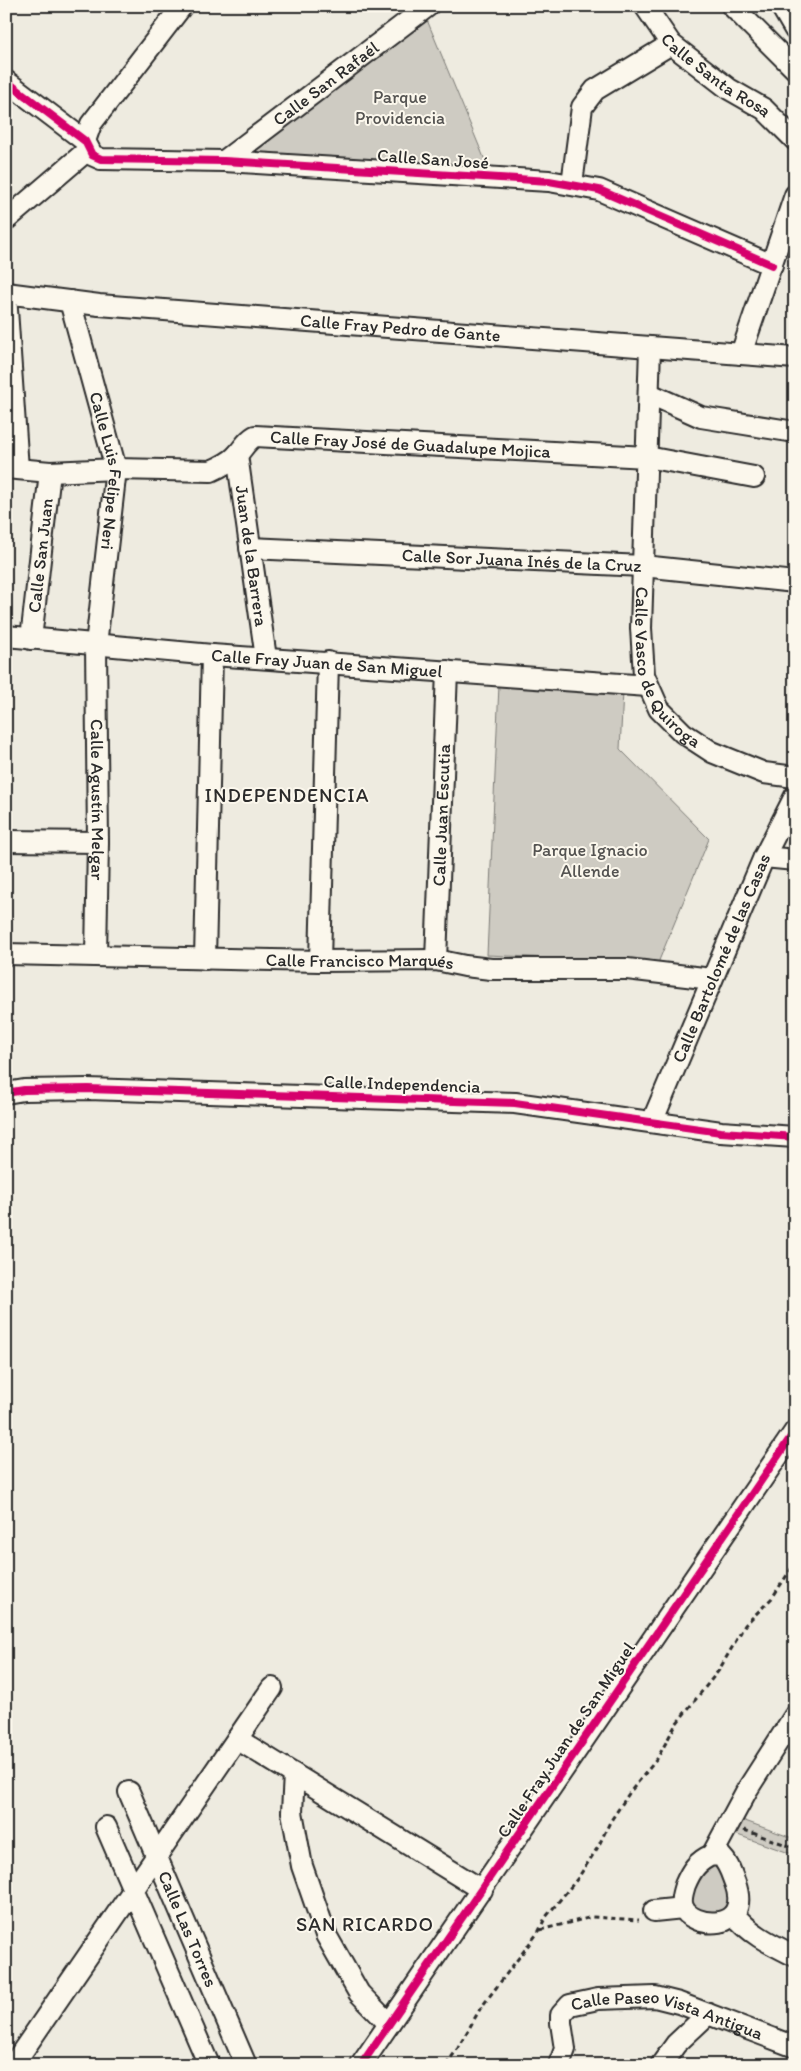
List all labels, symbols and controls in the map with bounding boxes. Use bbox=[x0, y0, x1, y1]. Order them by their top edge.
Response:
street label: Calle Santa Rosa bbox=[656, 29, 777, 122]
street label: Calle San Rafaél bbox=[269, 36, 383, 131]
park label: Parque Providencia bbox=[355, 86, 445, 129]
street label: Calle San José bbox=[376, 144, 490, 174]
street label: Calle Fray Pedro de Gante bbox=[299, 309, 501, 347]
street label: Calle Luis Felipe Neri bbox=[84, 389, 127, 551]
street label: Calle Fray José de Guadalupe Mojica bbox=[269, 426, 552, 463]
street label: Juan de la Barrera bbox=[230, 484, 272, 629]
street label: Calle San Juan bbox=[23, 497, 58, 614]
street label: Calle Sor Juana Inés de la Cruz bbox=[401, 544, 643, 577]
street label: Calle Vasco de Quiroga bbox=[630, 586, 705, 753]
street label: Calle Fray Juan de San Miguel bbox=[210, 644, 443, 682]
street label: Calle Agustín Melgar bbox=[86, 719, 109, 881]
street label: Calle Juan Escutia bbox=[428, 743, 455, 887]
district label: INDEPENDENCIA bbox=[204, 783, 370, 807]
park label: Parque Ignacio Allende bbox=[532, 839, 648, 882]
street label: Calle Bartolomé de las Casas bbox=[667, 850, 775, 1066]
street label: Calle Francisco Marqués bbox=[265, 949, 456, 974]
street label: Calle Independencia bbox=[323, 1070, 482, 1098]
street label: Calle Fray Juan de San Miguel bbox=[492, 1638, 640, 1842]
street label: Calle Las Torres bbox=[153, 1867, 222, 1990]
district label: SAN RICARDO bbox=[296, 1912, 434, 1936]
street label: Calle Paseo Vista Antigua bbox=[569, 1986, 767, 2045]

